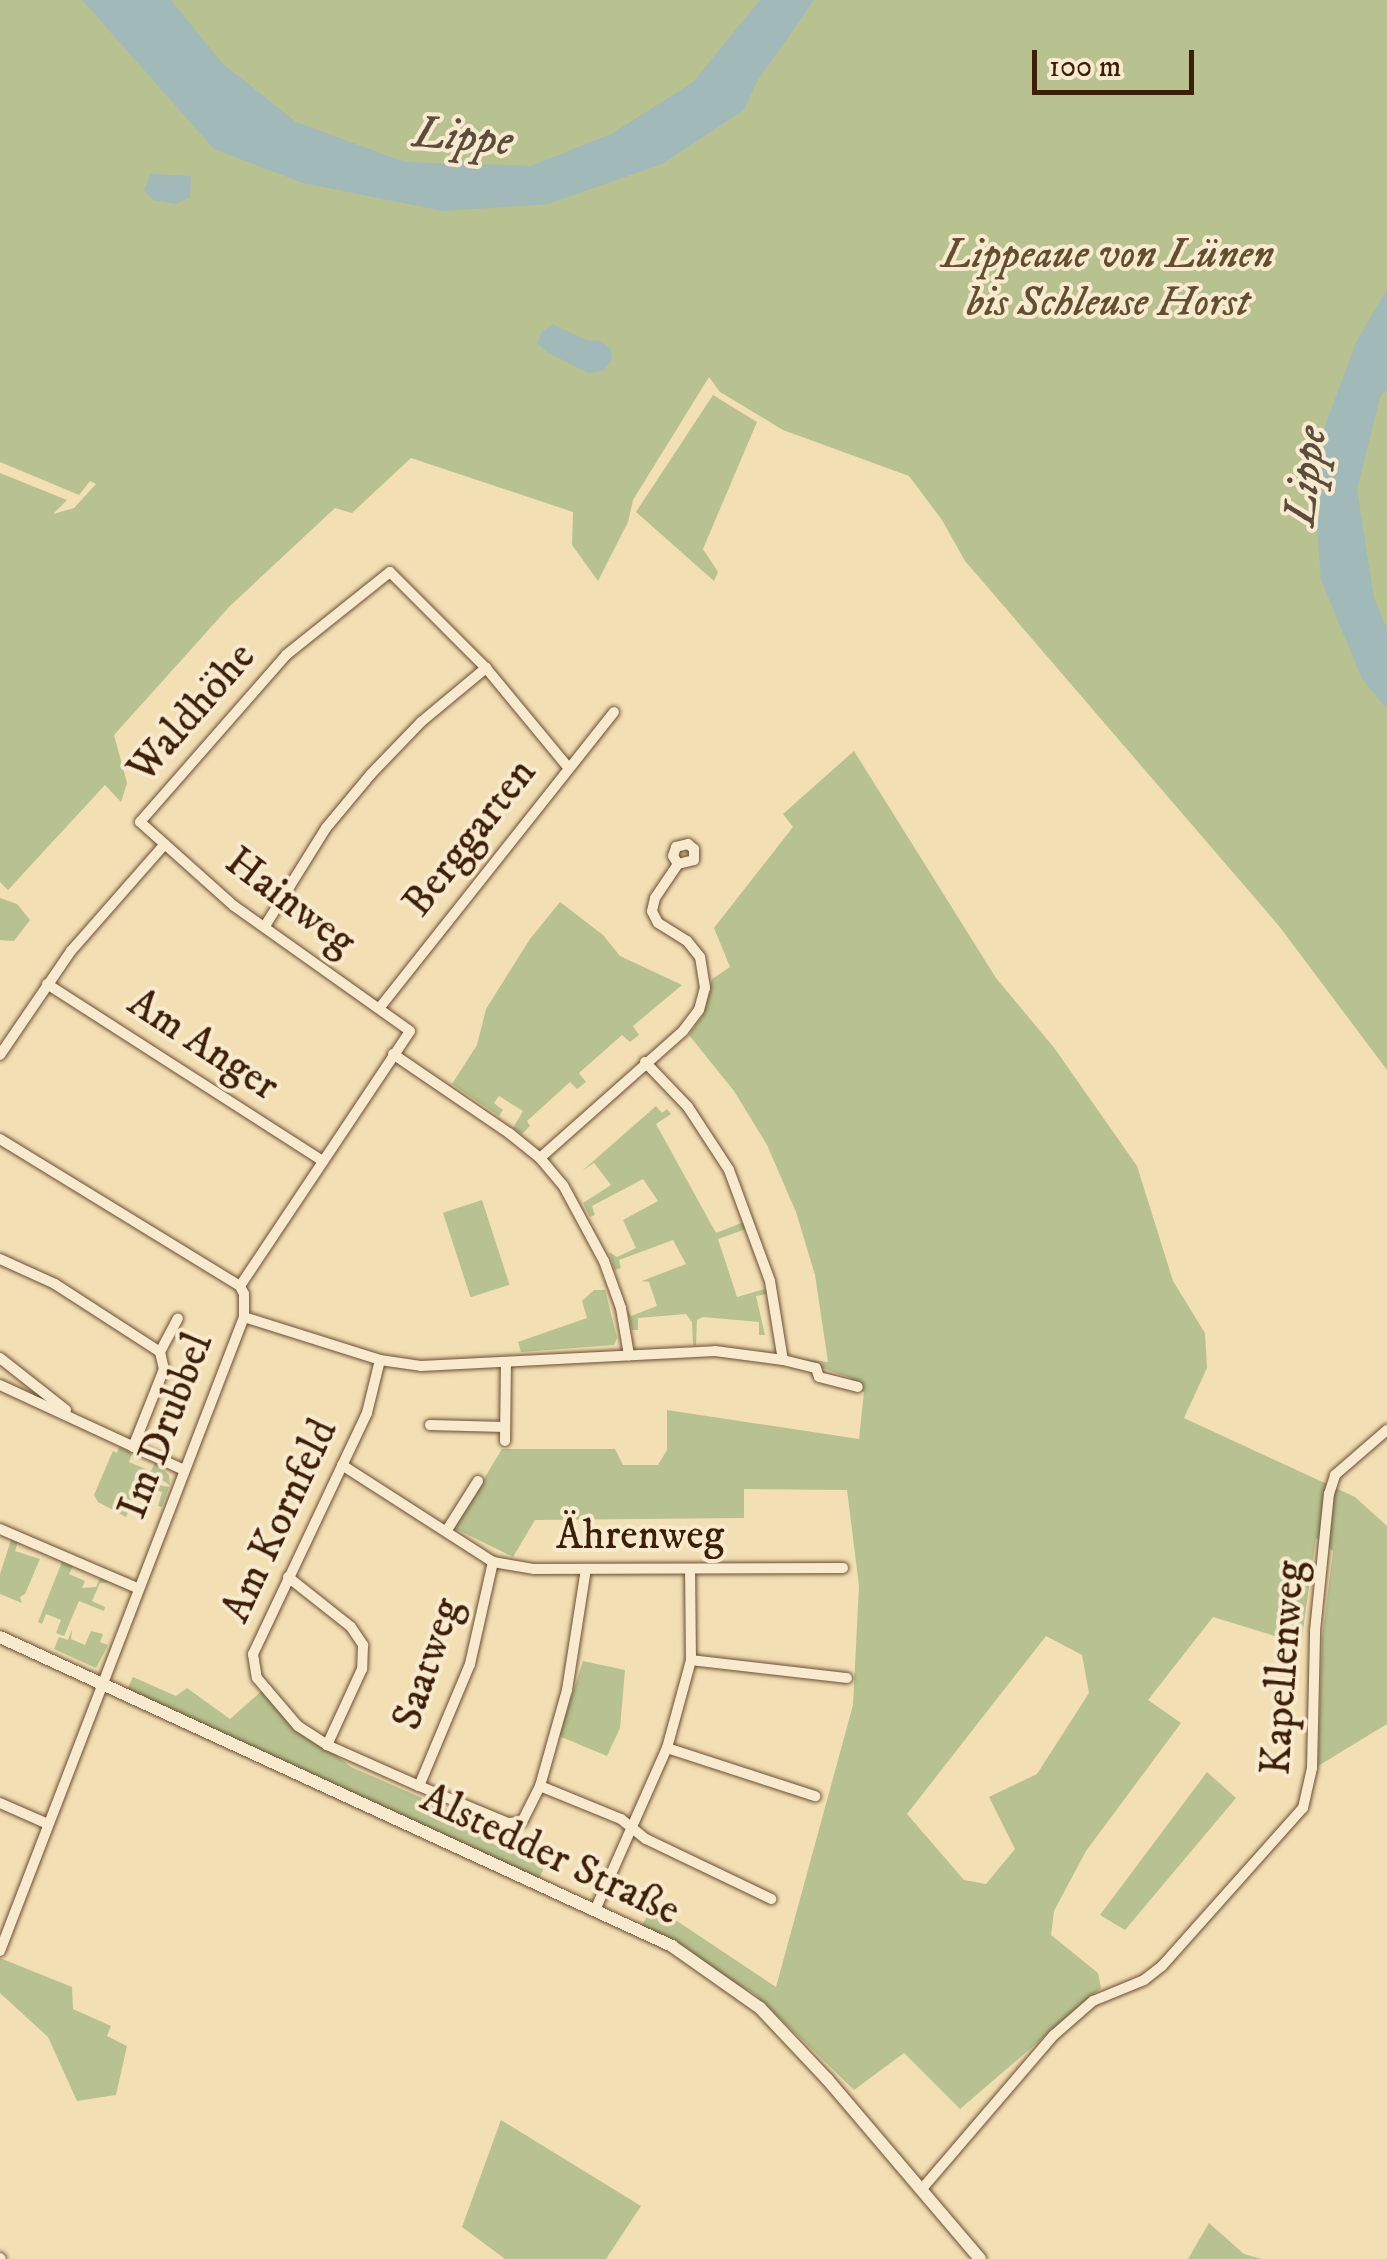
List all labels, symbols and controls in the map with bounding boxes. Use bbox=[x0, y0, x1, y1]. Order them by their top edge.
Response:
scale bar bbox=[1037, 30, 1200, 92]
text: 100 m bbox=[1049, 49, 1121, 86]
water label: Lippe bbox=[411, 107, 515, 169]
park label: Lippeaue von Lünen bis Schleuse Horst bbox=[942, 230, 1274, 328]
water label: Lippe bbox=[1274, 423, 1340, 529]
street label: Waldhöhe bbox=[118, 633, 266, 793]
street label: Berggarten bbox=[393, 749, 547, 927]
street label: Hainweg bbox=[215, 837, 365, 967]
street label: Am Anger bbox=[118, 978, 288, 1112]
street label: Im Drubbel bbox=[108, 1326, 224, 1526]
street label: Am Kornfeld bbox=[211, 1411, 349, 1631]
street label: Ährenweg bbox=[556, 1511, 724, 1561]
street label: Kapellenweg bbox=[1251, 1559, 1317, 1777]
street label: Saatweg bbox=[382, 1592, 474, 1736]
street label: Alstedder Straße bbox=[413, 1773, 687, 1937]

